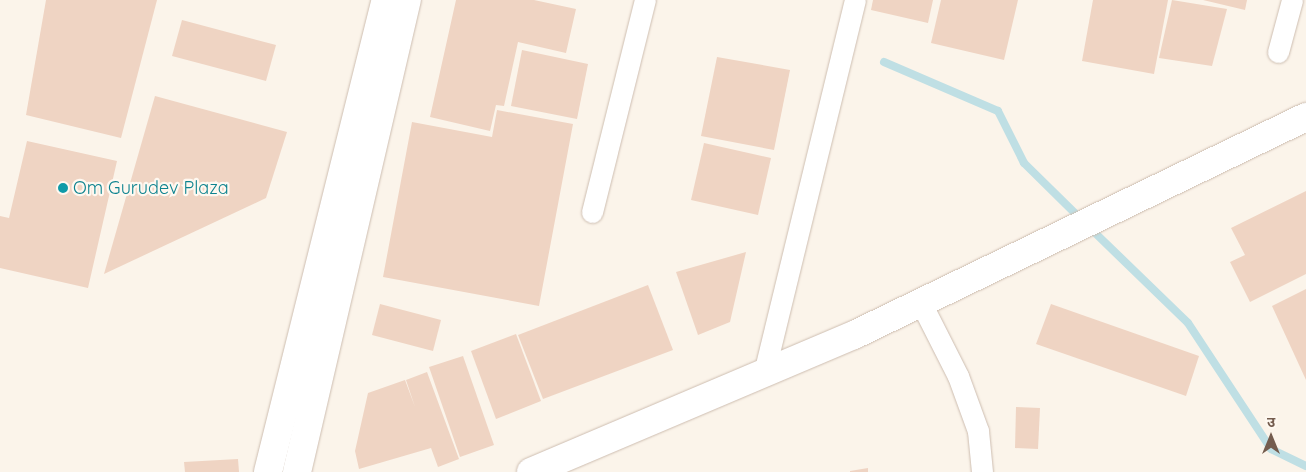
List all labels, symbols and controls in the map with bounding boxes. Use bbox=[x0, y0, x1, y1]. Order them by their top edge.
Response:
place label: Om Gurudev Plaza bbox=[73, 177, 229, 199]
marker: Om Gurudev Plaza bbox=[57, 182, 69, 194]
north arrow bbox=[1246, 412, 1296, 462]
text: उ bbox=[1267, 413, 1275, 431]

